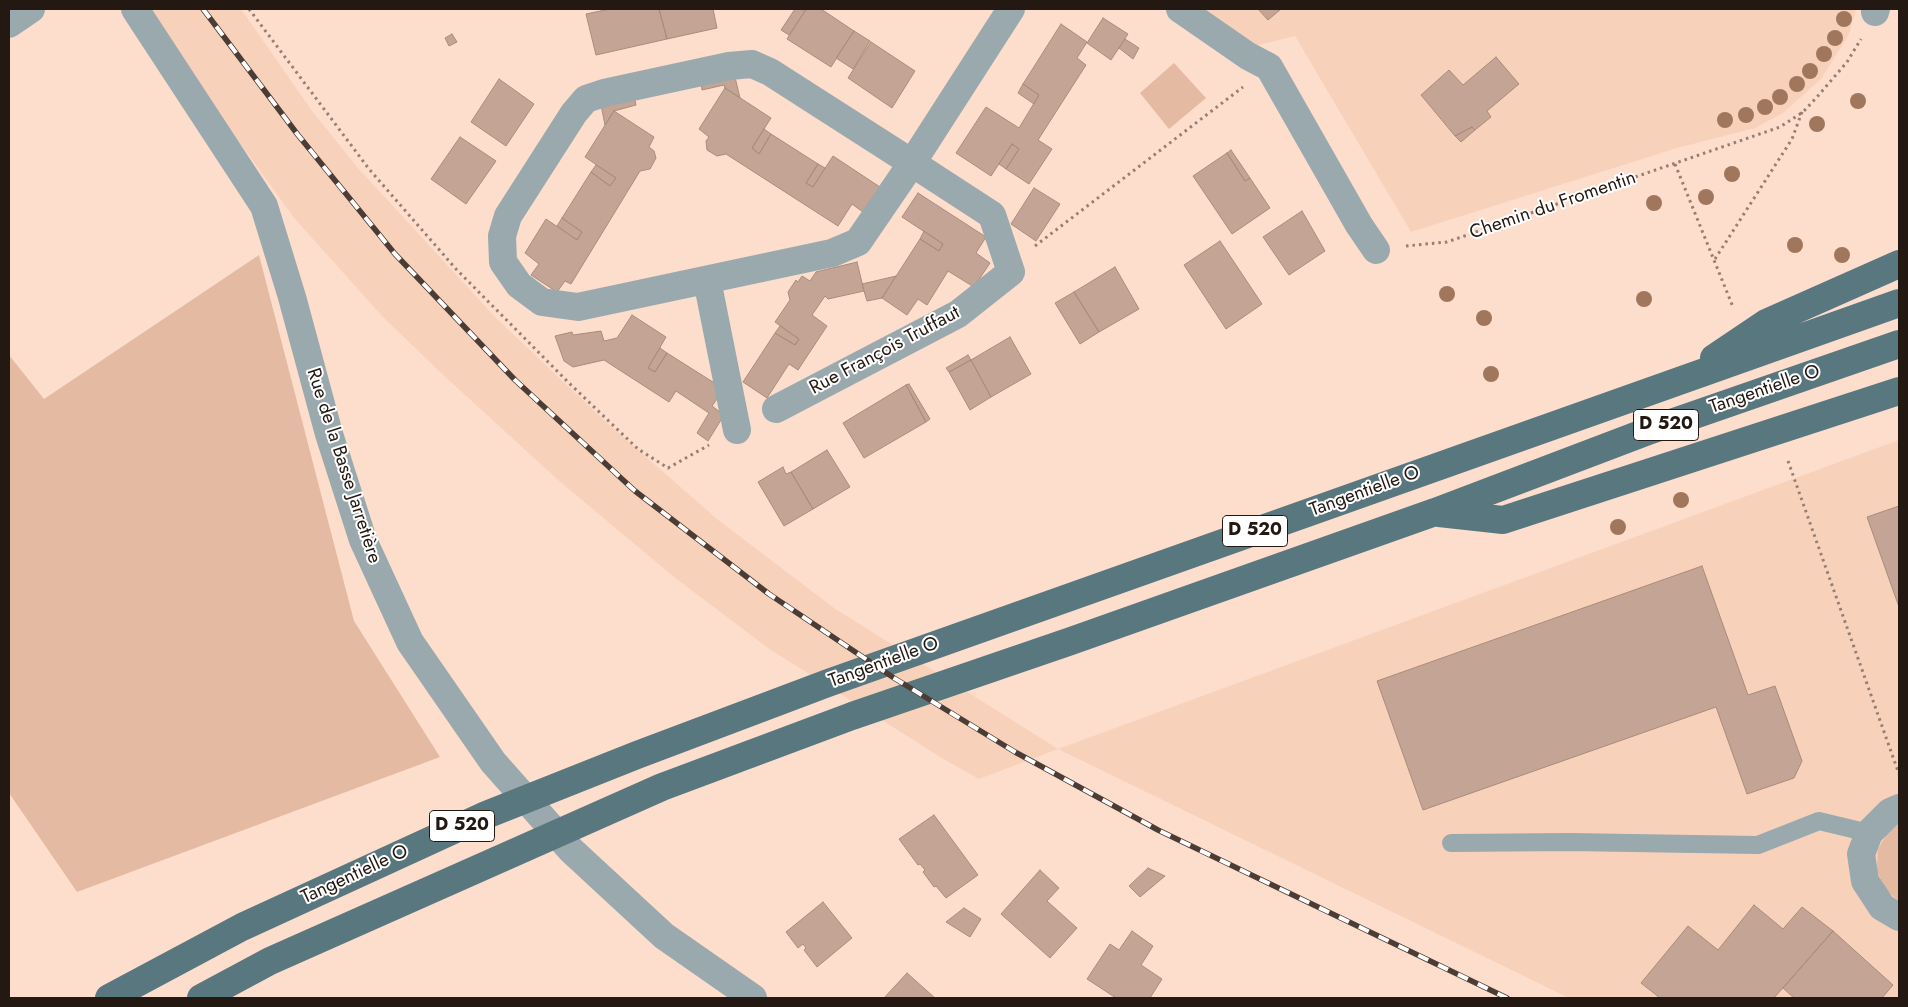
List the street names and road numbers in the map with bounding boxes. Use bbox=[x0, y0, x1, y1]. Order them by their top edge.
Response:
street label: Chemin du Fromentin bbox=[1467, 167, 1639, 245]
street label: Rue François Truffaut bbox=[806, 302, 964, 400]
street label: Tangentielle O bbox=[1707, 360, 1823, 420]
street label: Rue de la Basse Jarretière bbox=[301, 366, 385, 566]
road number: D 520 bbox=[1634, 410, 1698, 440]
street label: Tangentielle O bbox=[1307, 462, 1423, 522]
road number: D 520 bbox=[1222, 516, 1288, 546]
street label: Tangentielle O bbox=[826, 633, 942, 693]
road number: D 520 bbox=[430, 810, 494, 841]
street label: Tangentielle O bbox=[298, 840, 412, 910]

